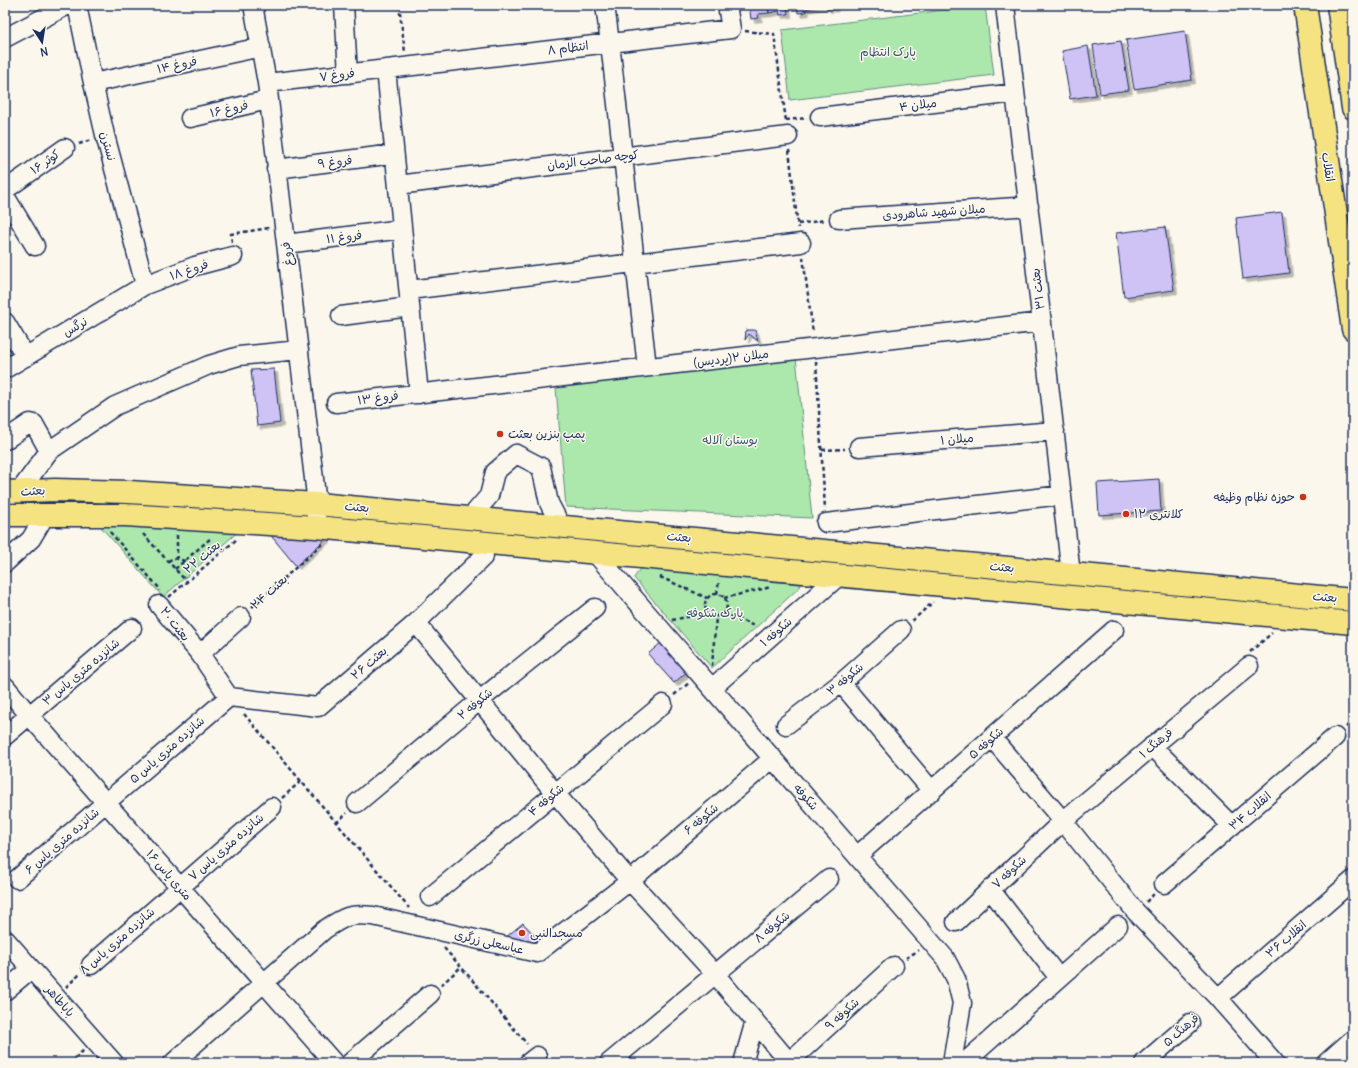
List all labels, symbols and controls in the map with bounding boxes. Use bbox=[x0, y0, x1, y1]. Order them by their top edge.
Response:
north arrow bbox=[22, 22, 62, 62]
street label: انتظام ۸ bbox=[547, 38, 590, 59]
text: N bbox=[39, 44, 49, 59]
park label: پارک انتظام bbox=[860, 44, 916, 61]
street label: فروغ ۱۴ bbox=[155, 53, 199, 78]
street label: فروغ ۷ bbox=[318, 65, 356, 86]
street label: میلان ۴ bbox=[898, 95, 938, 114]
street label: فروغ ۱۶ bbox=[208, 97, 250, 122]
street label: نسترن bbox=[97, 130, 120, 162]
street label: کوثر ۱۶ bbox=[27, 146, 62, 177]
street label: کوچه صاحب الزمان bbox=[546, 146, 640, 174]
street label: انقلاب bbox=[1318, 151, 1338, 183]
street label: فروغ ۹ bbox=[317, 152, 353, 173]
street label: میلان شهید شاهرودی bbox=[882, 200, 986, 224]
street label: فروغ ۱۱ bbox=[325, 227, 363, 248]
street label: فروغ bbox=[278, 241, 297, 267]
street label: فروغ ۱۸ bbox=[167, 256, 211, 285]
street label: بعثت ۳۱ bbox=[1028, 267, 1048, 311]
street label: نرگس bbox=[60, 313, 90, 340]
street label: میلان ۲(پردیس) bbox=[692, 345, 770, 371]
street label: فروغ ۱۳ bbox=[356, 388, 400, 409]
place label: پمپ بنزین بعثت bbox=[508, 426, 585, 442]
marker: پمپ بنزین بعثت bbox=[495, 429, 505, 439]
street label: میلان ۱ bbox=[940, 430, 974, 447]
park label: بوستان آلاله bbox=[702, 432, 758, 448]
street label: بعثت bbox=[20, 482, 46, 500]
place label: حوزه نظام وظیفه bbox=[1213, 489, 1295, 506]
marker: حوزه نظام وظیفه bbox=[1298, 492, 1308, 502]
street label: بعثت bbox=[344, 498, 370, 516]
place label: کلانتری ۱۲ bbox=[1134, 506, 1183, 521]
marker: کلانتری ۱۲ bbox=[1121, 509, 1131, 519]
street label: بعثت bbox=[666, 528, 692, 546]
street label: بعثت ۲۲ bbox=[180, 537, 224, 577]
street label: بعثت bbox=[989, 558, 1015, 576]
street label: بعثت ۲۴ bbox=[247, 571, 291, 613]
street label: بعثت bbox=[1312, 588, 1338, 606]
street label: بعثت ۲۰ bbox=[156, 603, 194, 645]
park label: پارک شکوفه bbox=[687, 605, 743, 621]
street label: شکوفه ۱ bbox=[757, 614, 795, 650]
street label: شانزده متری یاس ۳ bbox=[39, 635, 122, 708]
street label: بعثت ۲۶ bbox=[348, 643, 390, 683]
street label: شکوفه ۳ bbox=[823, 659, 866, 698]
street label: شکوفه ۲ bbox=[454, 685, 495, 723]
street label: شانزده متری یاس ۵ bbox=[126, 713, 207, 786]
street label: شکوفه ۵ bbox=[965, 723, 1006, 762]
street label: فرهنگ ۱ bbox=[1136, 724, 1175, 761]
street label: شکوفه ۴ bbox=[525, 780, 567, 819]
street label: شکوفه bbox=[791, 780, 822, 813]
street label: انقلاب ۳۴ bbox=[1225, 788, 1275, 834]
street label: شکوفه ۶ bbox=[680, 800, 721, 837]
street label: شانزده متری یاس ۶ bbox=[21, 804, 102, 877]
street label: شانزده متری یاس ۷ bbox=[185, 810, 266, 883]
street label: ۱۶ متری یاس bbox=[143, 846, 195, 903]
street label: شکوفه ۷ bbox=[988, 852, 1029, 891]
street label: شانزده متری یاس ۸ bbox=[76, 904, 157, 977]
street label: شکوفه ۸ bbox=[751, 907, 792, 946]
street label: انقلاب ۳۶ bbox=[1262, 917, 1310, 961]
place label: مسجدالنبی bbox=[530, 925, 583, 941]
street label: عباسعلی زرگری bbox=[453, 926, 525, 958]
marker: مسجدالنبی bbox=[517, 928, 527, 938]
street label: باباطاهر bbox=[41, 981, 78, 1020]
street label: شکوفه ۹ bbox=[821, 994, 862, 1033]
street label: فرهنگ ۵ bbox=[1160, 1010, 1202, 1049]

